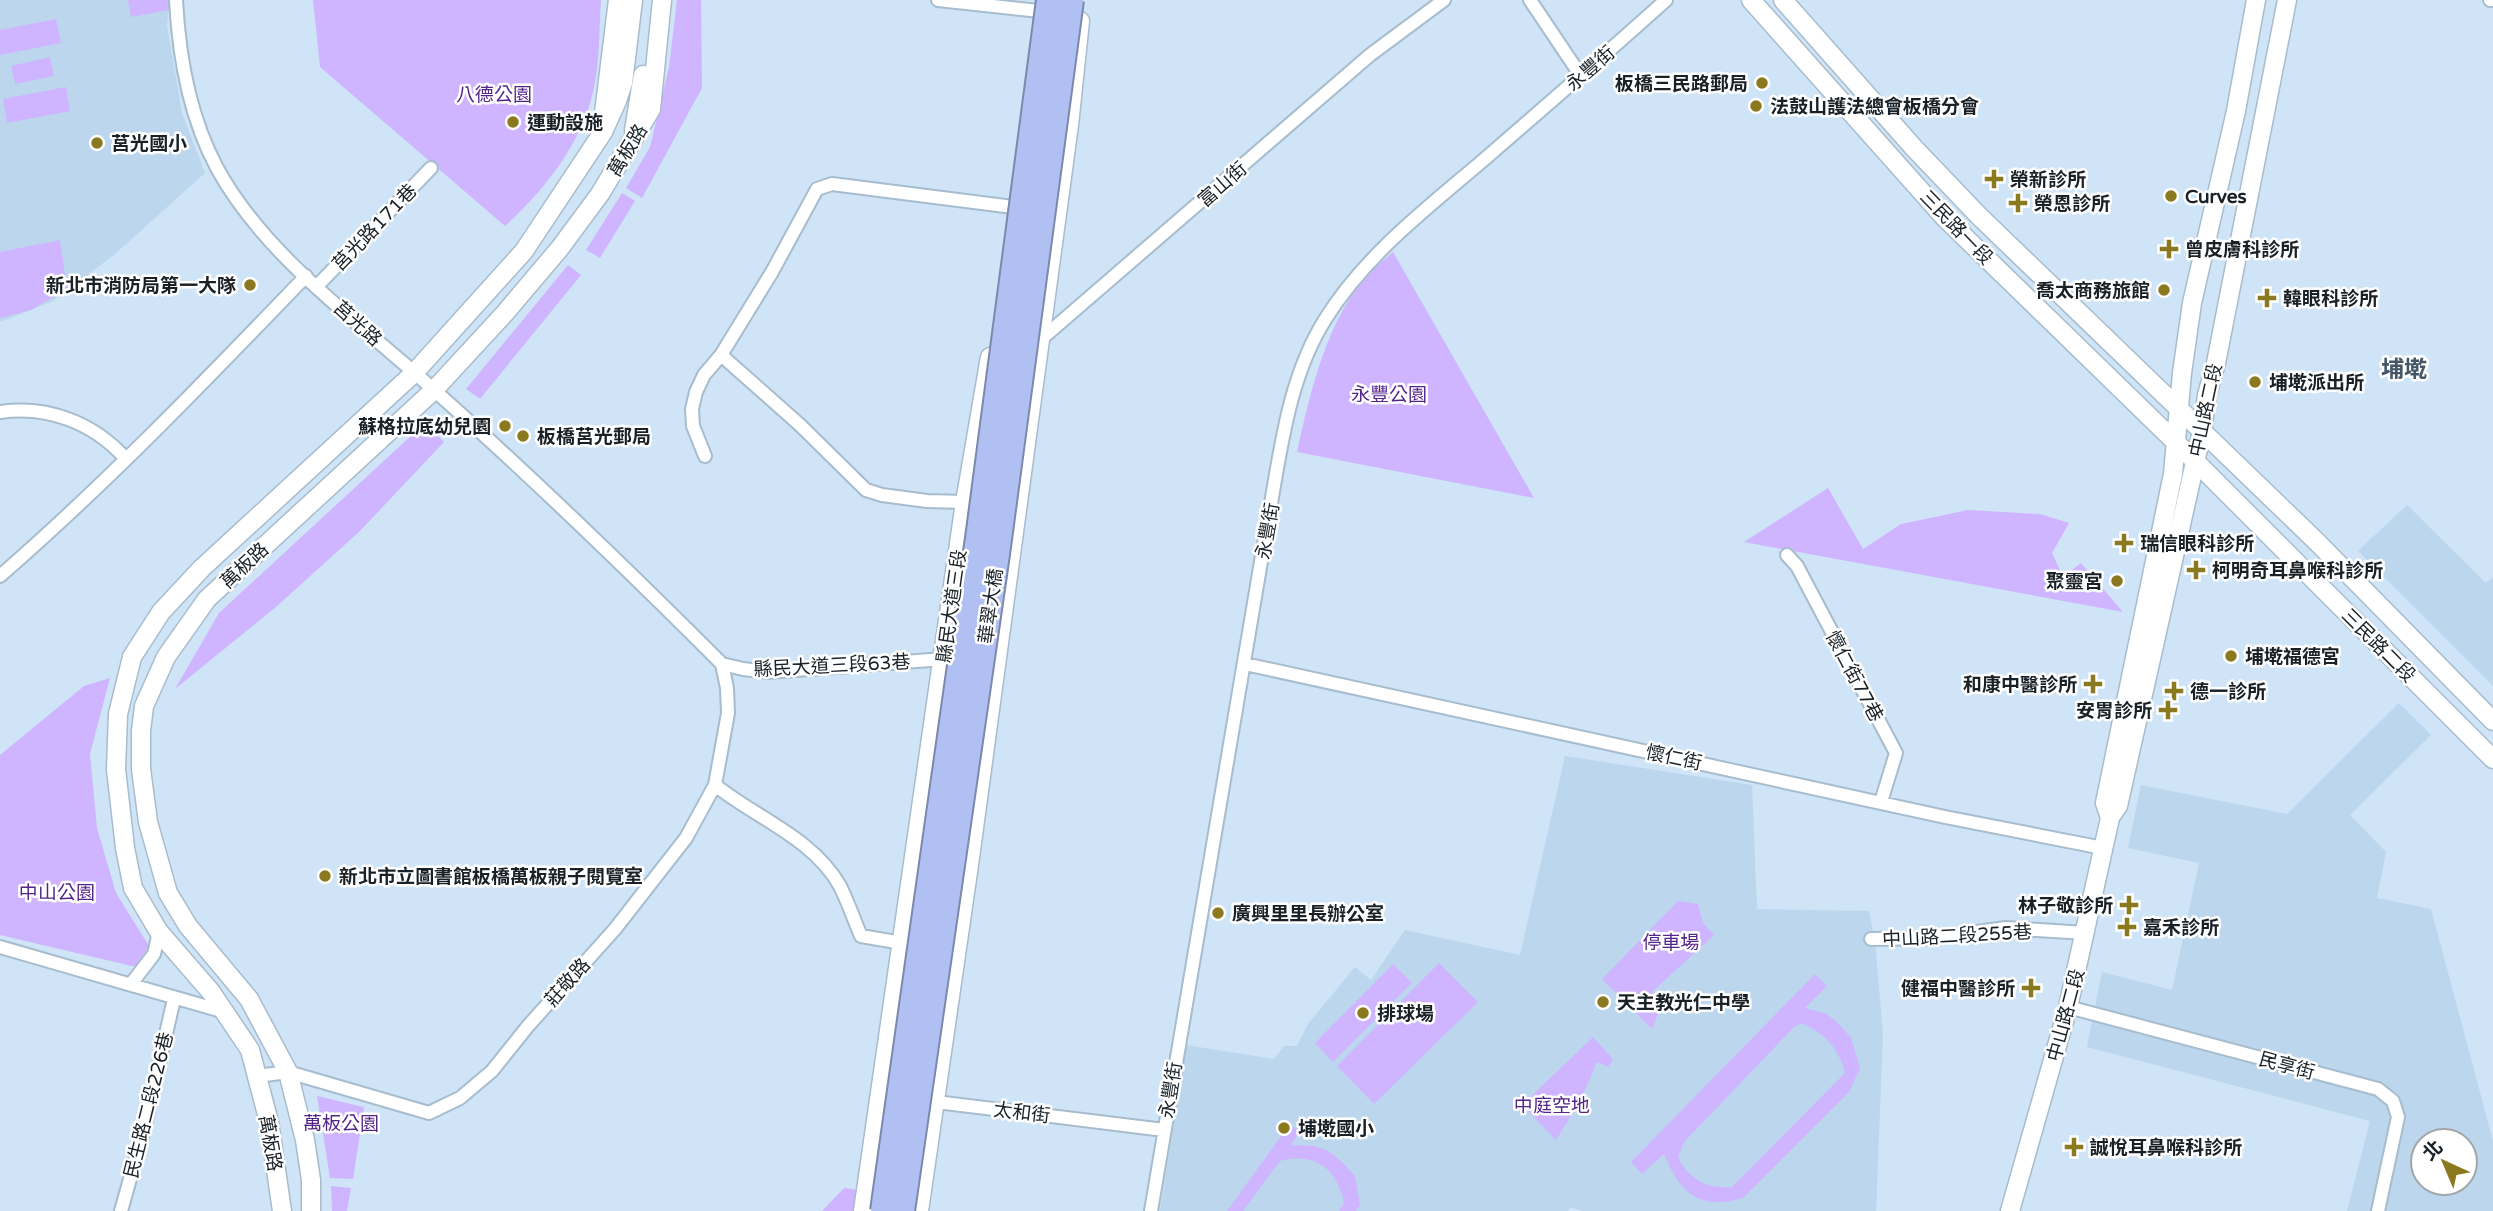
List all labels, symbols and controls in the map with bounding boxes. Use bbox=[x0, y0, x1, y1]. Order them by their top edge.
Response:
street label: 永豐街 bbox=[1562, 42, 1619, 96]
place label: 板橋三民路郵局 bbox=[1615, 73, 1748, 95]
marker: 板橋三民路郵局 bbox=[1754, 75, 1770, 91]
park label: 八德公園 bbox=[456, 84, 532, 106]
place label: 法鼓山護法總會板橋分會 bbox=[1770, 96, 1979, 118]
marker: 法鼓山護法總會板橋分會 bbox=[1748, 98, 1764, 114]
place label: 運動設施 bbox=[527, 112, 603, 134]
marker: 運動設施 bbox=[505, 114, 521, 130]
street label: 萬板路 bbox=[604, 120, 652, 181]
place label: 莒光國小 bbox=[111, 133, 187, 155]
marker: 莒光國小 bbox=[89, 135, 105, 151]
street label: 富山街 bbox=[1194, 158, 1251, 212]
marker: 榮新診所 bbox=[1984, 169, 2004, 189]
place label: 榮新診所 bbox=[2010, 169, 2086, 191]
street label: 莒光路171巷 bbox=[328, 180, 421, 276]
street label: 三民路一段 bbox=[1915, 186, 1997, 270]
place label: Curves bbox=[2185, 186, 2247, 208]
marker: Curves bbox=[2163, 188, 2179, 204]
marker: 榮恩診所 bbox=[2008, 193, 2028, 213]
place label: 榮恩診所 bbox=[2034, 193, 2110, 215]
marker: 曾皮膚科診所 bbox=[2159, 239, 2179, 259]
place label: 曾皮膚科診所 bbox=[2185, 239, 2299, 261]
place label: 新北市消防局第一大隊 bbox=[46, 275, 236, 297]
marker: 新北市消防局第一大隊 bbox=[242, 277, 258, 293]
place label: 喬太商務旅館 bbox=[2036, 280, 2150, 302]
marker: 喬太商務旅館 bbox=[2156, 282, 2172, 298]
marker: 韓眼科診所 bbox=[2257, 288, 2277, 308]
place label: 韓眼科診所 bbox=[2283, 288, 2378, 310]
street label: 莒光路 bbox=[329, 296, 386, 351]
district label: 埔墘 bbox=[2381, 356, 2427, 384]
street label: 中山路二段 bbox=[2185, 361, 2227, 459]
place label: 埔墘派出所 bbox=[2269, 372, 2364, 394]
marker: 埔墘派出所 bbox=[2247, 374, 2263, 390]
park label: 永豐公園 bbox=[1351, 384, 1427, 406]
place label: 蘇格拉底幼兒園 bbox=[358, 416, 491, 438]
marker: 蘇格拉底幼兒園 bbox=[497, 418, 513, 434]
place label: 板橋莒光郵局 bbox=[537, 426, 651, 448]
marker: 板橋莒光郵局 bbox=[515, 428, 531, 444]
street label: 永豐街 bbox=[1252, 501, 1284, 561]
marker: 瑞信眼科診所 bbox=[2114, 533, 2134, 553]
place label: 瑞信眼科診所 bbox=[2140, 533, 2254, 555]
street label: 萬板路 bbox=[216, 538, 273, 593]
street label: 縣民大道三段 bbox=[933, 548, 971, 664]
marker: 柯明奇耳鼻喉科診所 bbox=[2186, 560, 2206, 580]
place label: 柯明奇耳鼻喉科診所 bbox=[2212, 560, 2383, 582]
street label: 華翠大橋 bbox=[975, 567, 1007, 645]
place label: 聚靈宮 bbox=[2046, 571, 2103, 593]
marker: 聚靈宮 bbox=[2109, 573, 2125, 589]
street label: 三民路二段 bbox=[2337, 604, 2420, 687]
street label: 懷仁街77巷 bbox=[1821, 627, 1887, 726]
place label: 埔墘福德宮 bbox=[2245, 646, 2340, 668]
marker: 埔墘福德宮 bbox=[2223, 648, 2239, 664]
street label: 縣民大道三段63巷 bbox=[753, 651, 911, 681]
place label: 和康中醫診所 bbox=[1963, 674, 2077, 696]
marker: 和康中醫診所 bbox=[2083, 674, 2103, 694]
marker: 德一診所 bbox=[2164, 681, 2184, 701]
place label: 德一診所 bbox=[2190, 681, 2266, 703]
place label: 安胃診所 bbox=[2076, 700, 2152, 722]
marker: 安胃診所 bbox=[2158, 700, 2178, 720]
street label: 懷仁街 bbox=[1644, 741, 1704, 775]
place label: 新北市立圖書館板橋萬板親子閱覽室 bbox=[339, 866, 643, 888]
marker: 新北市立圖書館板橋萬板親子閱覽室 bbox=[317, 868, 333, 884]
park label: 中山公園 bbox=[19, 882, 95, 904]
place label: 林子敬診所 bbox=[2018, 895, 2113, 917]
marker: 林子敬診所 bbox=[2119, 895, 2139, 915]
place label: 廣興里里長辦公室 bbox=[1232, 903, 1384, 925]
marker: 廣興里里長辦公室 bbox=[1210, 905, 1226, 921]
marker: 嘉禾診所 bbox=[2117, 917, 2137, 937]
place label: 嘉禾診所 bbox=[2143, 917, 2219, 939]
street label: 中山路二段255巷 bbox=[1882, 921, 2032, 951]
park label: 停車場 bbox=[1642, 932, 1700, 954]
street label: 莊敬路 bbox=[540, 954, 595, 1011]
street label: 中山路二段 bbox=[2043, 967, 2089, 1064]
place label: 健福中醫診所 bbox=[1901, 978, 2015, 1000]
marker: 健福中醫診所 bbox=[2021, 978, 2041, 998]
place label: 天主教光仁中學 bbox=[1617, 992, 1750, 1014]
marker: 天主教光仁中學 bbox=[1595, 994, 1611, 1010]
place label: 排球場 bbox=[1377, 1003, 1434, 1025]
marker: 排球場 bbox=[1355, 1005, 1371, 1021]
street label: 民生路二段226巷 bbox=[120, 1030, 178, 1181]
street label: 民享街 bbox=[2256, 1048, 2317, 1084]
street label: 永豐街 bbox=[1156, 1060, 1186, 1120]
park label: 中庭空地 bbox=[1514, 1095, 1590, 1117]
street label: 太和街 bbox=[992, 1099, 1052, 1127]
street label: 萬板路 bbox=[254, 1113, 286, 1173]
park label: 萬板公園 bbox=[303, 1113, 379, 1135]
place label: 埔墘國小 bbox=[1298, 1118, 1374, 1140]
marker: 埔墘國小 bbox=[1276, 1120, 1292, 1136]
north arrow bbox=[2409, 1127, 2479, 1197]
text: 北 bbox=[2418, 1136, 2447, 1165]
marker: 誠悅耳鼻喉科診所 bbox=[2064, 1137, 2084, 1157]
place label: 誠悅耳鼻喉科診所 bbox=[2090, 1137, 2242, 1159]

